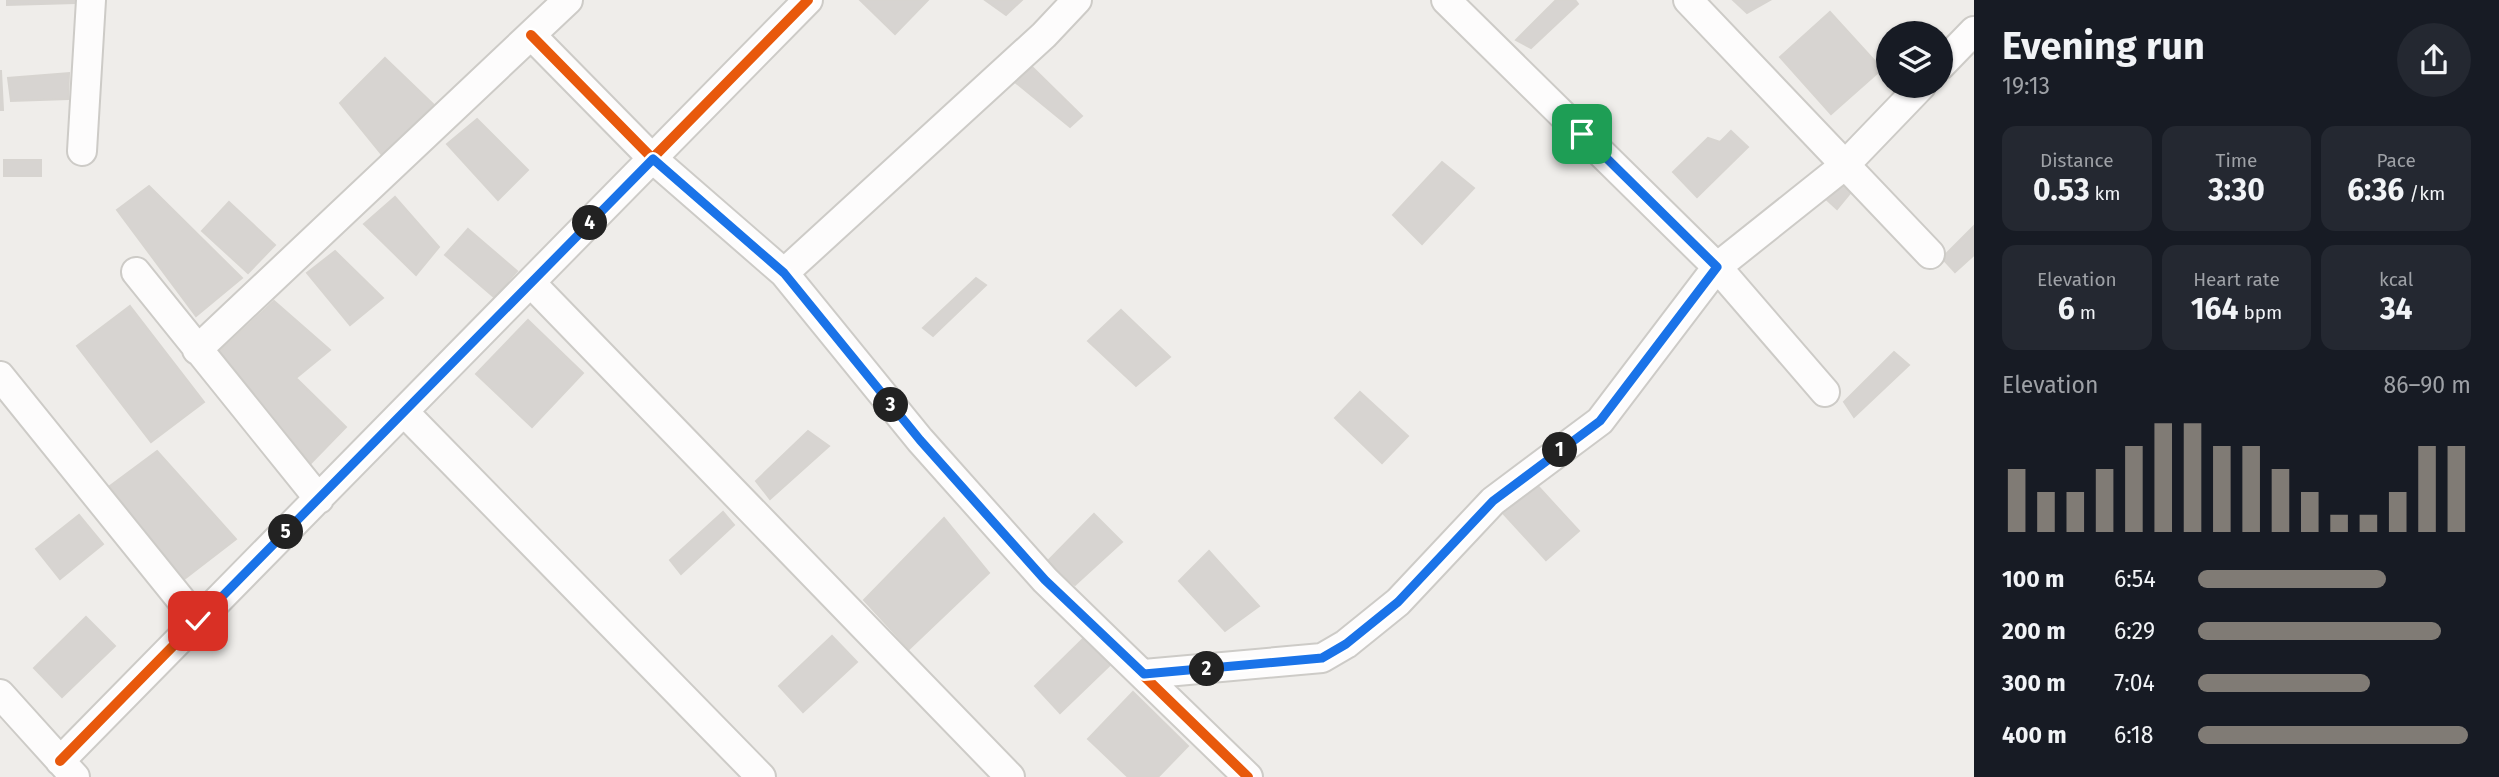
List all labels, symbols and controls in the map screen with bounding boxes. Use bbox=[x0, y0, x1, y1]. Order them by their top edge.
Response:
map controls bbox=[1876, 21, 1953, 98]
button: layers bbox=[1876, 21, 1953, 98]
text: Evening run bbox=[2002, 23, 2205, 69]
button: share bbox=[2397, 23, 2471, 97]
text: 19:13 bbox=[2002, 72, 2050, 100]
pin bbox=[1552, 104, 1612, 164]
icon: arrive bbox=[1563, 115, 1601, 153]
text: Distance bbox=[2040, 149, 2114, 172]
text: Time bbox=[2216, 149, 2257, 172]
text: Pace bbox=[2376, 149, 2416, 172]
text: 0.53 bbox=[2033, 172, 2090, 208]
text: 3:30 bbox=[2208, 172, 2265, 208]
text: 6:36 bbox=[2347, 172, 2404, 208]
text: km bbox=[2090, 182, 2121, 205]
text: /km bbox=[2404, 182, 2445, 205]
pin: 4 bbox=[572, 206, 608, 241]
text: 4 bbox=[584, 211, 595, 234]
text: Elevation bbox=[2037, 268, 2117, 291]
text: Heart rate bbox=[2193, 268, 2280, 291]
text: kcal bbox=[2379, 268, 2413, 291]
text: 6 bbox=[2058, 291, 2075, 327]
text: 164 bbox=[2191, 291, 2238, 327]
text: 34 bbox=[2380, 291, 2412, 327]
text: m bbox=[2075, 301, 2096, 324]
text: bpm bbox=[2238, 301, 2282, 324]
text: Elevation bbox=[2002, 371, 2098, 399]
text: 86–90 m bbox=[2384, 371, 2471, 399]
pin: 3 bbox=[874, 388, 908, 422]
text: 3 bbox=[886, 393, 895, 416]
pin: 1 bbox=[1542, 433, 1578, 468]
text: 1 bbox=[1555, 438, 1564, 461]
pin: 5 bbox=[268, 514, 304, 550]
text: 5 bbox=[280, 520, 291, 543]
text: 100 m bbox=[2002, 565, 2064, 593]
text: 6:54 bbox=[2114, 565, 2156, 593]
pin bbox=[168, 591, 228, 651]
icon: check bbox=[179, 602, 217, 640]
text: 200 m bbox=[2002, 617, 2066, 645]
text: 6:29 bbox=[2114, 617, 2155, 645]
pin: 2 bbox=[1190, 652, 1224, 686]
text: 2 bbox=[1202, 657, 1211, 680]
text: 300 m bbox=[2002, 669, 2066, 697]
text: 7:04 bbox=[2114, 669, 2155, 697]
text: 400 m bbox=[2002, 721, 2067, 749]
text: 6:18 bbox=[2114, 721, 2154, 749]

